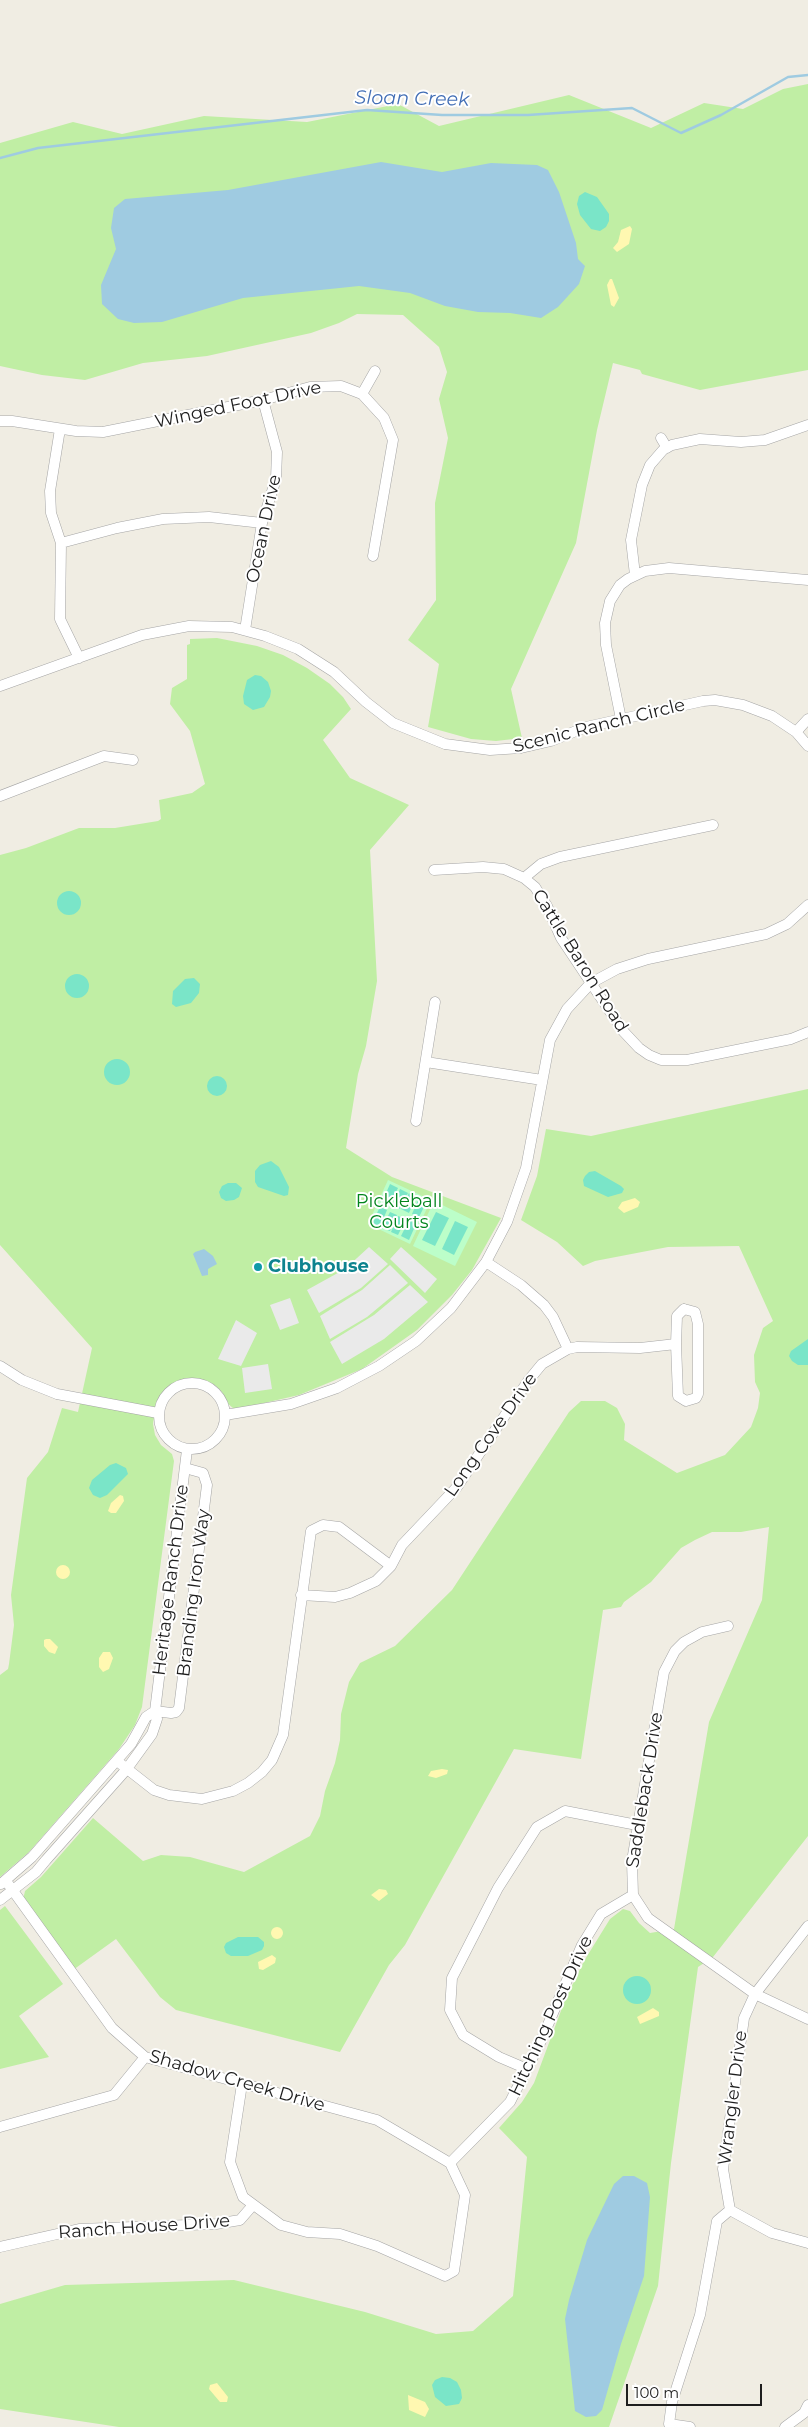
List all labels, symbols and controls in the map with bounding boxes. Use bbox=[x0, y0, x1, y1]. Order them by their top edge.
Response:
water label: Sloan Creek bbox=[354, 87, 470, 111]
street label: Winged Foot Drive bbox=[153, 377, 323, 433]
street label: Ocean Drive bbox=[242, 473, 286, 585]
street label: Scenic Ranch Circle bbox=[511, 694, 687, 758]
street label: Cattle Baron Road bbox=[527, 886, 633, 1036]
park label: Pickleball Courts bbox=[356, 1191, 442, 1234]
place label: Clubhouse bbox=[268, 1256, 369, 1278]
marker: Clubhouse bbox=[252, 1261, 264, 1273]
street label: Long Cove Drive bbox=[440, 1369, 542, 1501]
street label: Heritage Ranch Drive bbox=[149, 1483, 193, 1677]
street label: Branding Iron Way bbox=[173, 1508, 215, 1678]
street label: Saddleback Drive bbox=[622, 1711, 668, 1869]
street label: Hitching Post Drive bbox=[504, 1932, 598, 2100]
street label: Wrangler Drive bbox=[714, 2029, 752, 2167]
street label: Shadow Creek Drive bbox=[147, 2046, 327, 2116]
street label: Ranch House Drive bbox=[57, 2210, 231, 2244]
scale bar bbox=[628, 2374, 764, 2406]
text: 100 m bbox=[634, 2383, 679, 2402]

